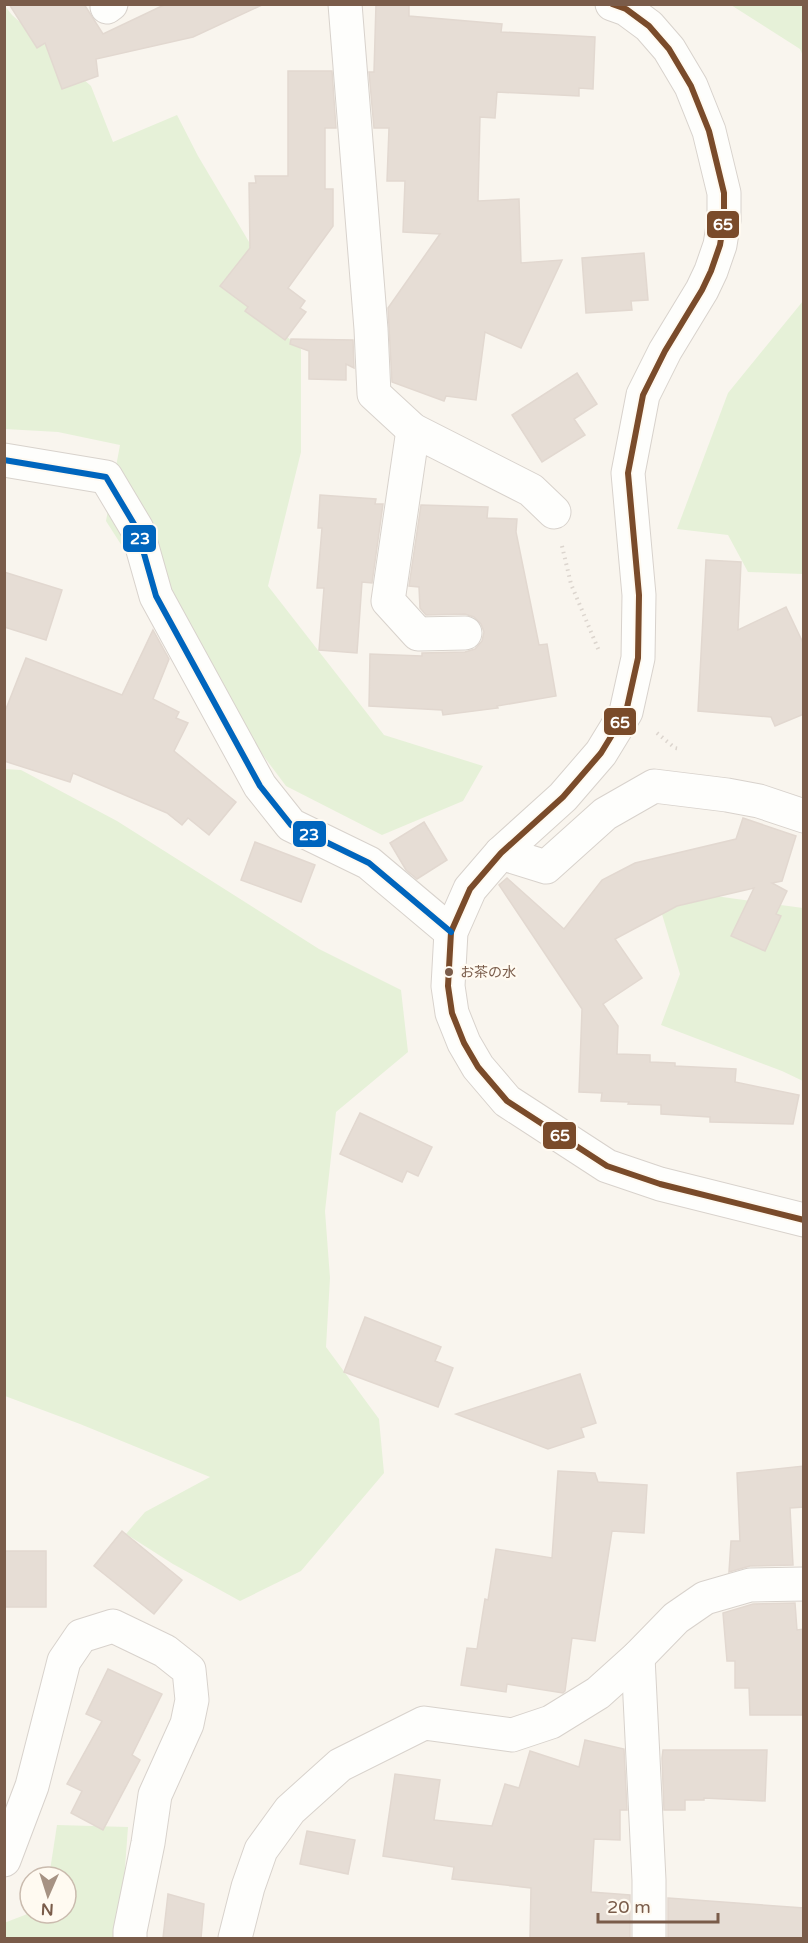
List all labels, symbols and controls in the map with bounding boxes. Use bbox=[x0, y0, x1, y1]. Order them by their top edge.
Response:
line badge: 65 bbox=[706, 210, 740, 239]
text: 65 bbox=[713, 215, 733, 235]
line badge: 23 bbox=[122, 524, 157, 553]
text: 23 bbox=[130, 529, 150, 549]
line badge: 65 bbox=[603, 707, 637, 736]
text: 65 bbox=[610, 713, 630, 733]
line badge: 23 bbox=[292, 820, 327, 848]
text: 23 bbox=[299, 825, 319, 845]
place label: お茶の水 bbox=[460, 964, 516, 981]
marker: お茶の水 bbox=[443, 966, 455, 978]
line badge: 65 bbox=[542, 1121, 577, 1150]
text: 65 bbox=[550, 1126, 570, 1146]
north arrow bbox=[18, 1865, 78, 1925]
scale bar bbox=[598, 1886, 718, 1924]
text: 20 m bbox=[607, 1896, 651, 1918]
text: N bbox=[40, 1899, 54, 1919]

